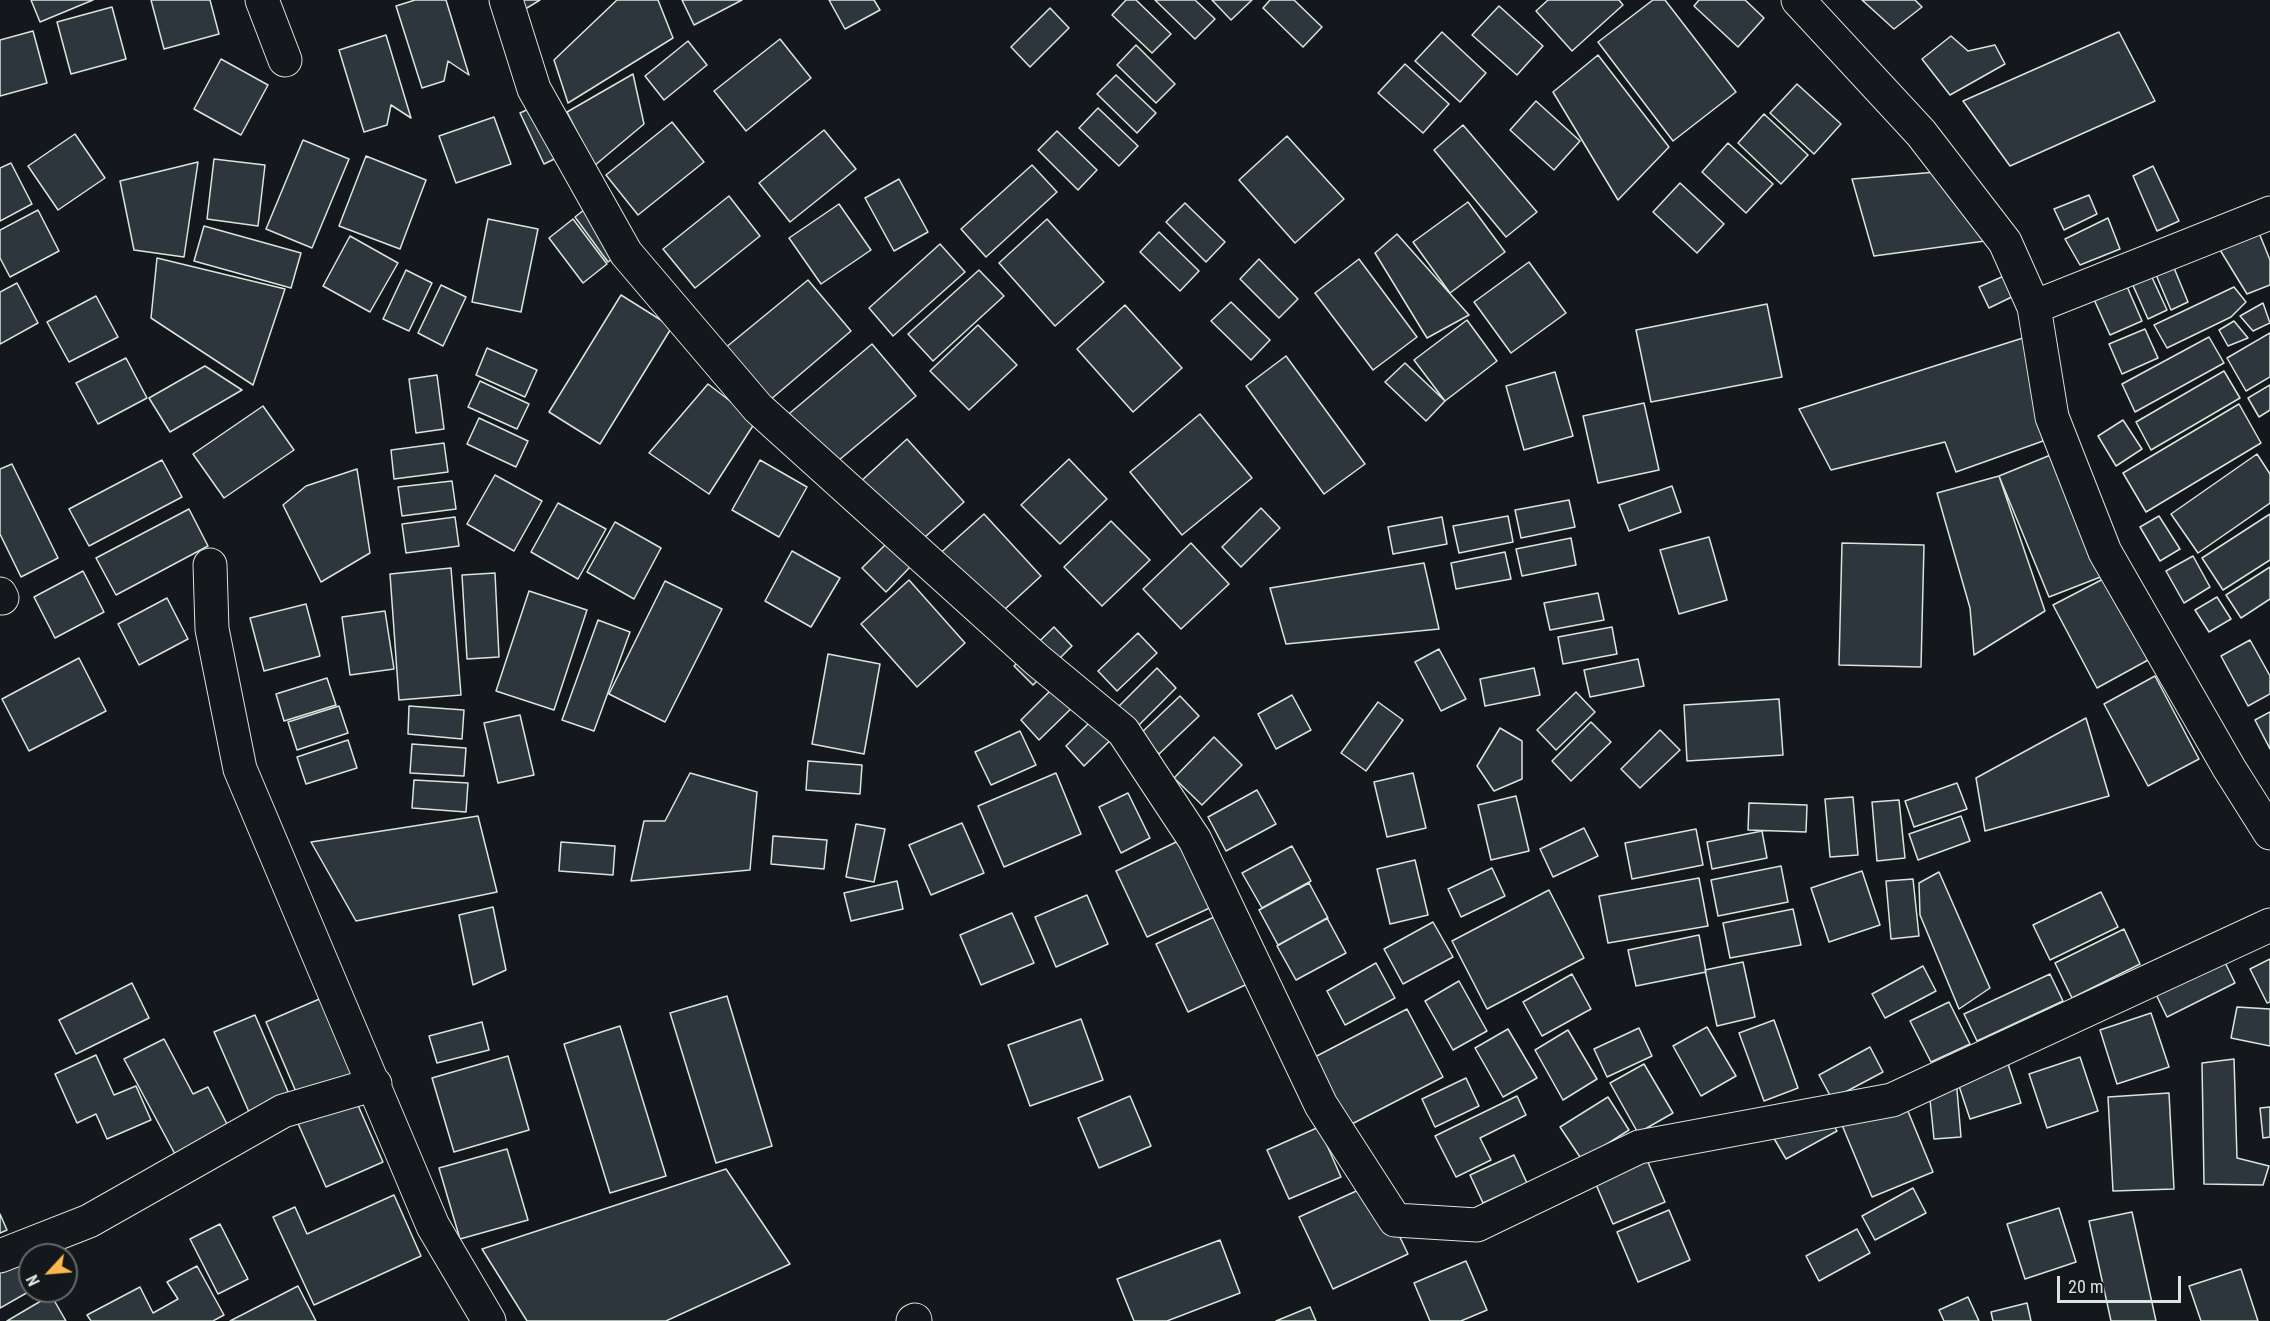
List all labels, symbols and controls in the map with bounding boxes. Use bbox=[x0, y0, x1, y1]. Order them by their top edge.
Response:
north arrow bbox=[18, 1243, 78, 1303]
scale bar bbox=[2060, 1264, 2184, 1302]
text: N bbox=[22, 1272, 44, 1289]
text: 20 m bbox=[2068, 1276, 2103, 1297]

